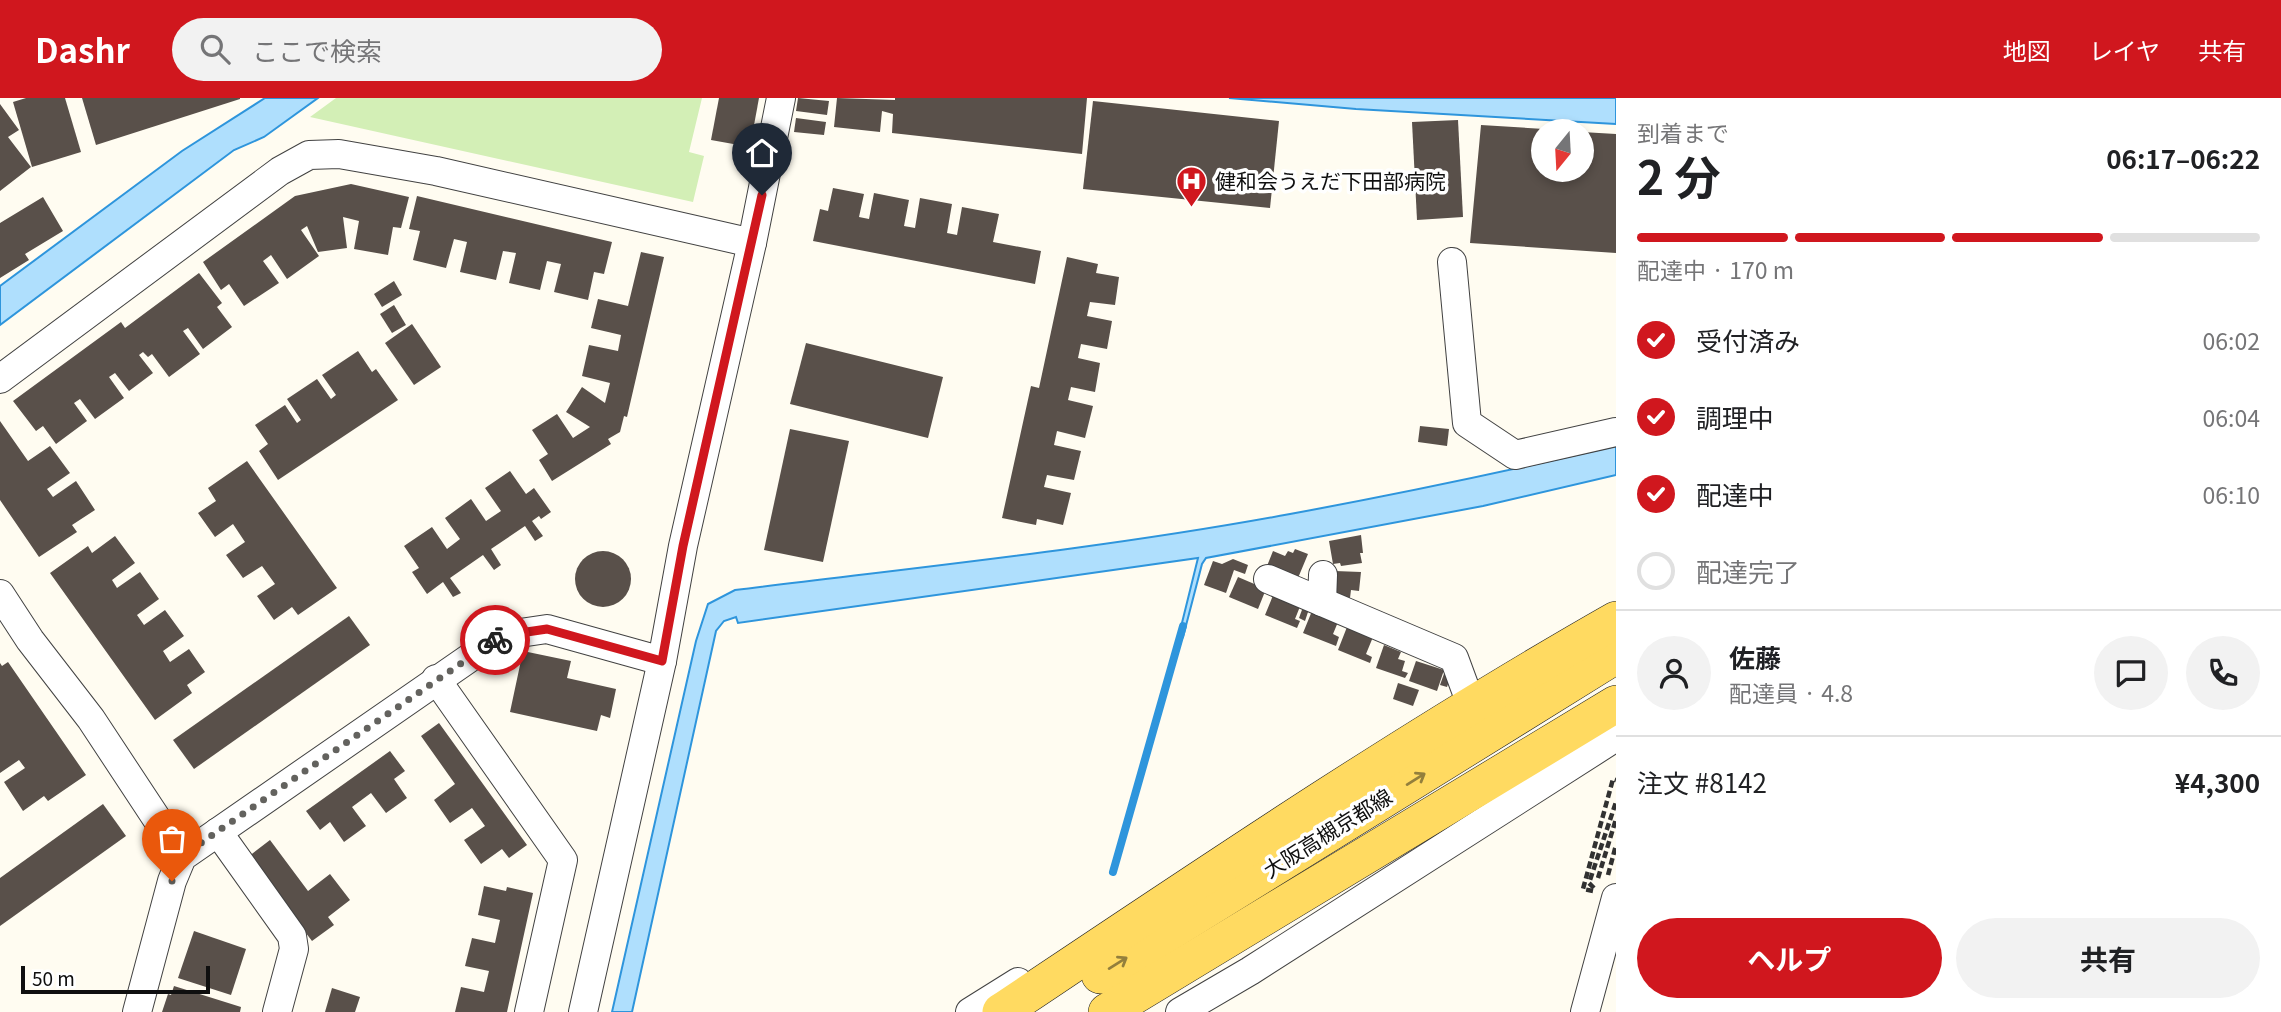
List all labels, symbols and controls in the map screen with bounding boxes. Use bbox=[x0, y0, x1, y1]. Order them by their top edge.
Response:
search box bbox=[172, 18, 662, 81]
text: Dashr bbox=[35, 25, 130, 73]
icon: search bbox=[196, 30, 234, 68]
text: ここで検索 bbox=[252, 31, 382, 68]
text: 地図 bbox=[2003, 32, 2051, 67]
text: レイヤ bbox=[2089, 32, 2160, 67]
text: 共有 bbox=[2198, 32, 2246, 67]
text: 到着まで bbox=[1637, 115, 1729, 149]
north arrow bbox=[1531, 119, 1594, 182]
map controls bbox=[1531, 119, 1594, 182]
pin bbox=[732, 123, 792, 195]
icon: home bbox=[743, 134, 781, 172]
text: 06:17–06:22 bbox=[2106, 139, 2260, 176]
text: 2 分 bbox=[1637, 142, 1721, 208]
hospital icon: 健和会うえだ下田部病院 bbox=[1175, 165, 1209, 209]
place label: 健和会うえだ下田部病院 bbox=[1215, 165, 1446, 195]
text: 配達中 · 170 m bbox=[1637, 252, 1794, 286]
icon: check bbox=[1637, 321, 1675, 359]
text: 受付済み bbox=[1696, 321, 1800, 358]
text: 06:02 bbox=[2203, 323, 2260, 357]
icon: check bbox=[1637, 398, 1675, 436]
text: 調理中 bbox=[1696, 398, 1774, 435]
text: 06:04 bbox=[2203, 400, 2260, 434]
icon: check bbox=[1637, 475, 1675, 513]
text: 配達中 bbox=[1696, 475, 1774, 512]
text: 06:10 bbox=[2203, 477, 2260, 511]
text: 配達完了 bbox=[1696, 552, 1800, 589]
courier bbox=[460, 605, 530, 675]
icon: bike bbox=[476, 621, 514, 659]
button: person bbox=[1637, 636, 1711, 710]
button: chat bbox=[2094, 636, 2168, 710]
button: phone bbox=[2186, 636, 2260, 710]
text: 佐藤 bbox=[1729, 638, 1781, 675]
text: 配達員 · 4.8 bbox=[1729, 675, 1853, 709]
text: 注文 #8142 bbox=[1637, 763, 1767, 800]
text: ¥4,300 bbox=[2175, 763, 2260, 800]
one-way arrow bbox=[1406, 772, 1426, 786]
street label: 大阪高槻京都線 bbox=[1257, 781, 1397, 884]
pin bbox=[142, 809, 202, 881]
icon: bag bbox=[153, 820, 191, 858]
button: ヘルプ bbox=[1637, 918, 1942, 998]
button: 共有 bbox=[1956, 918, 2260, 998]
one-way arrow bbox=[1108, 956, 1128, 970]
scale bar bbox=[21, 963, 210, 995]
text: 50 m bbox=[32, 964, 75, 991]

